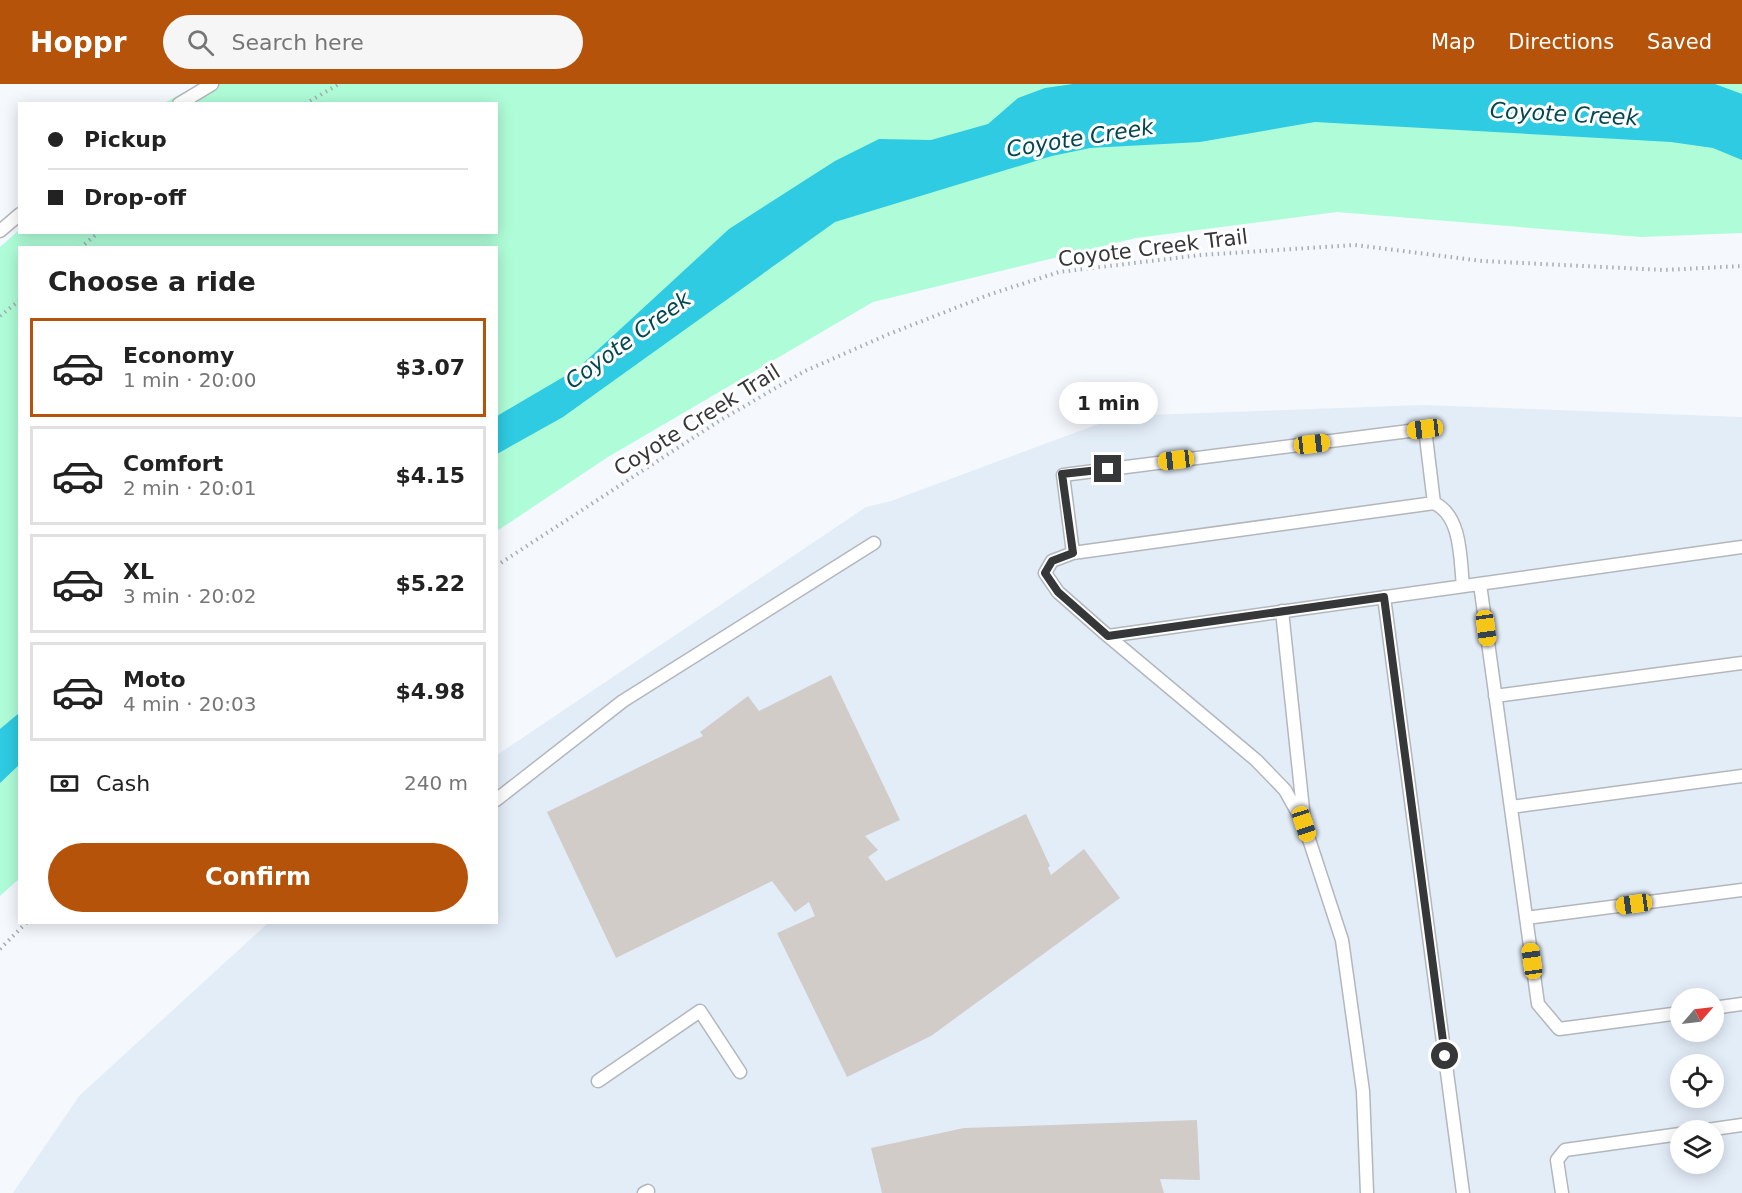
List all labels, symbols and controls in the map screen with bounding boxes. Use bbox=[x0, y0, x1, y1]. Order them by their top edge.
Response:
search box bbox=[163, 15, 583, 69]
text: Hoppr bbox=[30, 26, 127, 59]
icon: search bbox=[184, 26, 217, 59]
text: Search here bbox=[232, 30, 364, 55]
text: Map bbox=[1431, 30, 1475, 54]
text: Directions bbox=[1508, 30, 1614, 54]
text: Saved bbox=[1647, 30, 1712, 54]
water label: Coyote Creek bbox=[1489, 98, 1640, 130]
water label: Coyote Creek bbox=[1005, 114, 1157, 162]
text: Pickup bbox=[84, 127, 167, 152]
text: Drop-off bbox=[84, 185, 186, 210]
street label: Coyote Creek Trail bbox=[1057, 224, 1249, 272]
text: Choose a ride bbox=[48, 266, 256, 297]
water label: Coyote Creek bbox=[561, 285, 697, 394]
icon: car bbox=[51, 341, 105, 395]
text: Economy bbox=[123, 343, 234, 368]
text: $3.07 bbox=[395, 355, 465, 380]
street label: Coyote Creek Trail bbox=[610, 359, 784, 481]
text: 1 min · 20:00 bbox=[123, 368, 257, 392]
callout: 1 min bbox=[1058, 382, 1158, 424]
text: 1 min bbox=[1077, 391, 1140, 415]
car bbox=[1406, 418, 1444, 440]
car bbox=[1293, 433, 1331, 455]
icon: car bbox=[51, 449, 105, 503]
car bbox=[1157, 449, 1195, 471]
text: Comfort bbox=[123, 451, 223, 476]
route end bbox=[1094, 455, 1121, 482]
text: $4.15 bbox=[395, 463, 465, 488]
text: 2 min · 20:01 bbox=[123, 476, 257, 500]
icon: car bbox=[51, 557, 105, 611]
text: XL bbox=[123, 559, 154, 584]
text: $5.22 bbox=[395, 571, 465, 596]
text: 3 min · 20:02 bbox=[123, 584, 257, 608]
car bbox=[1475, 609, 1497, 647]
icon: car bbox=[51, 665, 105, 719]
text: Moto bbox=[123, 667, 186, 692]
text: $4.98 bbox=[395, 679, 465, 704]
text: 4 min · 20:03 bbox=[123, 692, 257, 716]
icon: cash bbox=[48, 767, 81, 800]
text: Cash bbox=[96, 771, 150, 796]
text: 240 m bbox=[404, 771, 468, 795]
car bbox=[1290, 804, 1318, 844]
button: Confirm bbox=[48, 843, 468, 912]
car bbox=[1615, 893, 1653, 915]
car bbox=[1521, 942, 1543, 980]
north arrow bbox=[1670, 988, 1724, 1042]
map controls bbox=[1670, 988, 1724, 1174]
route start bbox=[1431, 1042, 1458, 1069]
button: locate bbox=[1670, 1054, 1724, 1108]
button: layers bbox=[1670, 1120, 1724, 1174]

